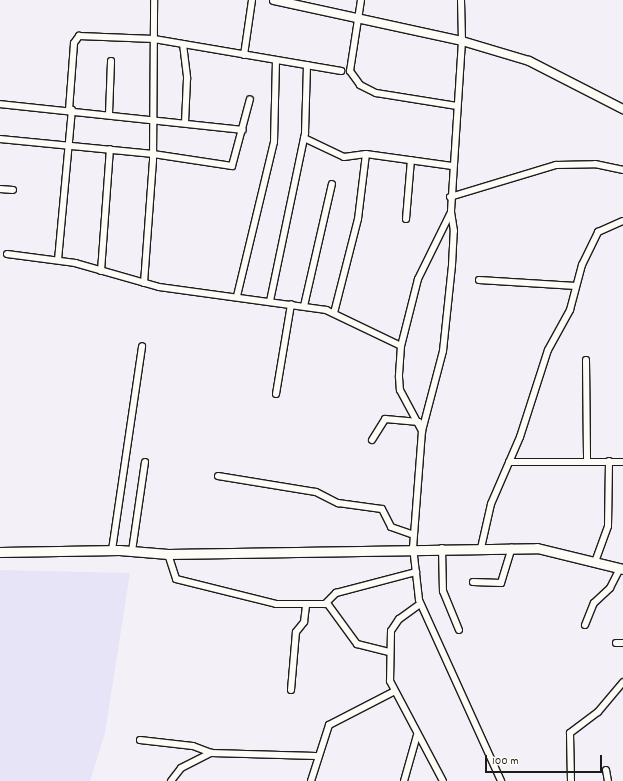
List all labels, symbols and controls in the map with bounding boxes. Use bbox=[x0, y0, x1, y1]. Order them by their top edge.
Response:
scale bar bbox=[487, 747, 604, 773]
text: 100 m bbox=[492, 753, 519, 770]

